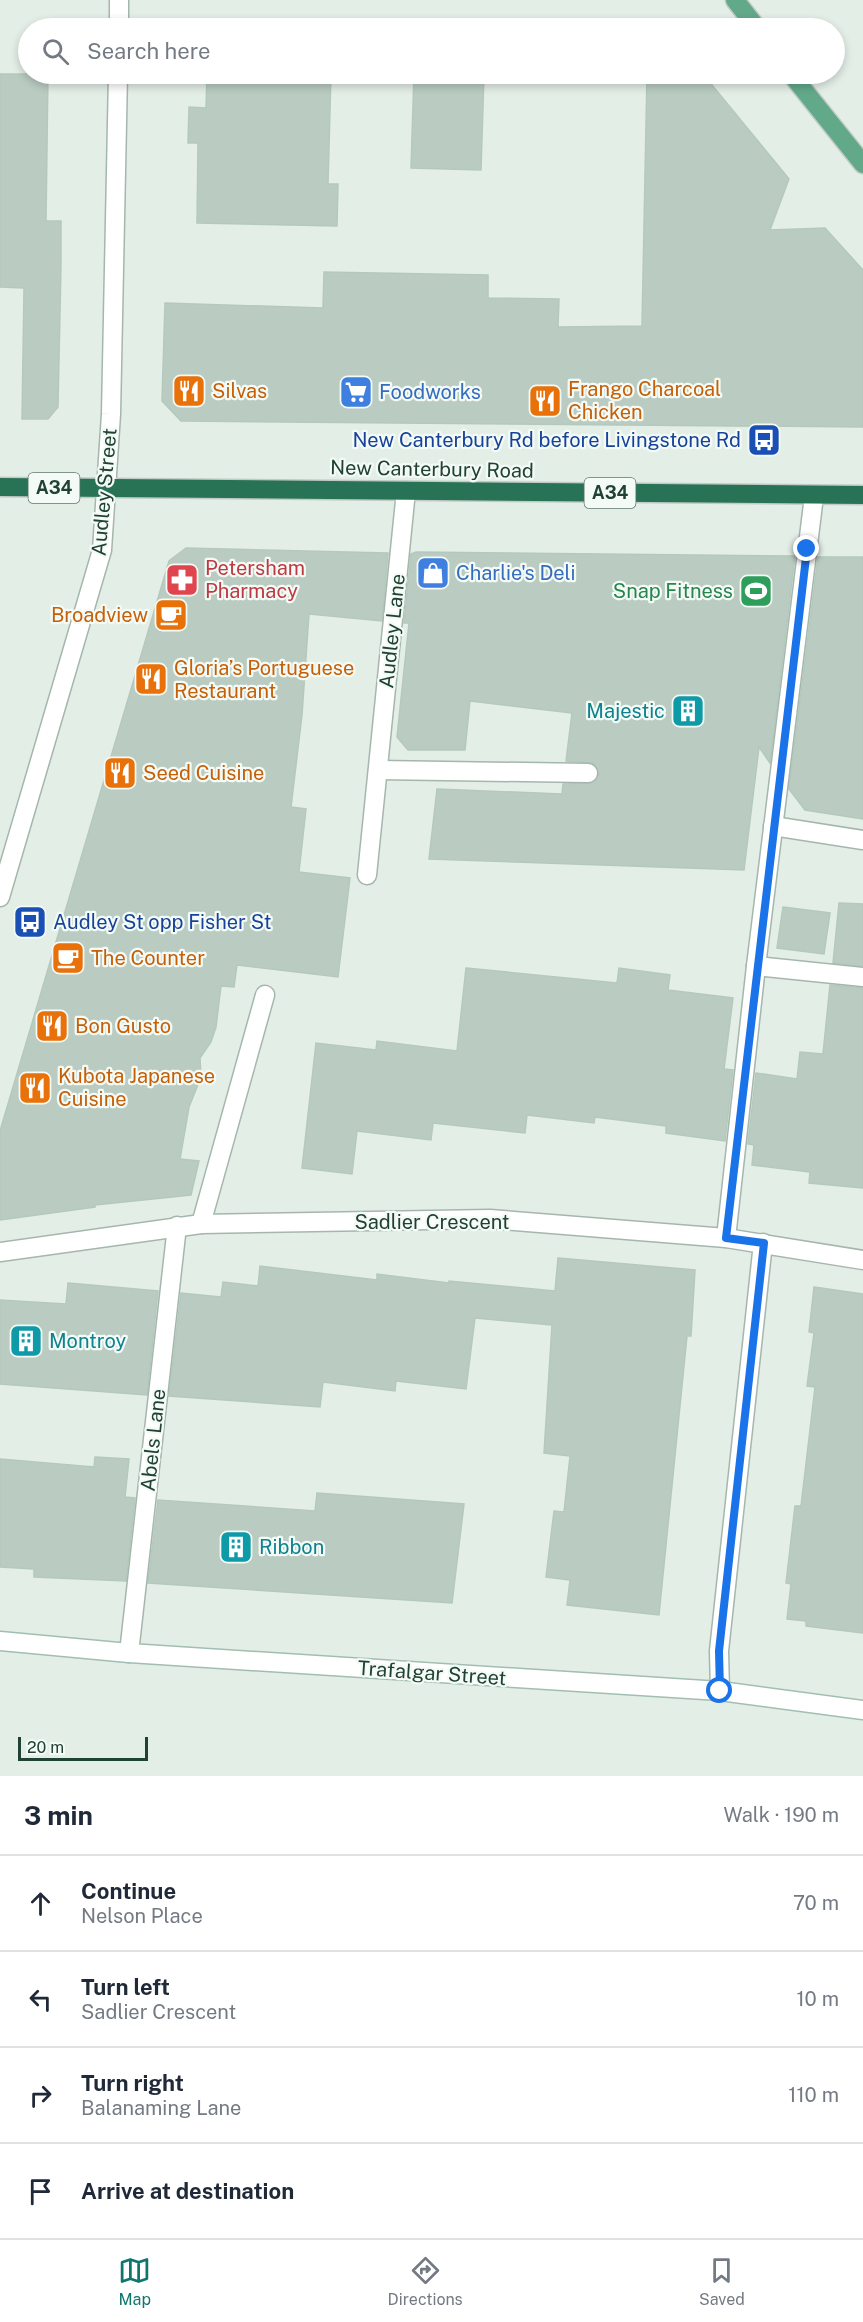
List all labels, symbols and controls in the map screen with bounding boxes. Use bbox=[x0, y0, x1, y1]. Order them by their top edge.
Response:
search box bbox=[18, 18, 845, 84]
icon: search bbox=[39, 35, 72, 68]
text: Search here bbox=[87, 38, 211, 64]
restaurant icon: Silvas bbox=[171, 373, 207, 409]
supermarket icon: Foodworks bbox=[338, 374, 374, 410]
place label: Frango Charcoal Chicken bbox=[568, 377, 721, 424]
place label: Silvas bbox=[212, 379, 267, 403]
place label: Foodworks bbox=[379, 380, 481, 404]
restaurant icon: Frango Charcoal Chicken bbox=[527, 383, 563, 419]
bus stop icon: New Canterbury Rd before Livingstone Rd bbox=[746, 422, 782, 458]
street label: Audley Street bbox=[86, 427, 122, 557]
place label: New Canterbury Rd before Livingstone Rd bbox=[352, 428, 741, 452]
street label: New Canterbury Road bbox=[330, 455, 534, 483]
road number: A34 bbox=[28, 473, 80, 503]
road number: A34 bbox=[584, 478, 636, 508]
route end bbox=[793, 535, 819, 561]
shop icon: Charlie's Deli bbox=[415, 555, 451, 591]
place label: Petersham Pharmacy bbox=[205, 556, 305, 603]
place label: Charlie's Deli bbox=[456, 561, 576, 585]
pharmacy icon: Petersham Pharmacy bbox=[164, 562, 200, 598]
street label: Audley Lane bbox=[374, 573, 410, 689]
sports icon: Snap Fitness bbox=[738, 573, 774, 609]
place label: Snap Fitness bbox=[613, 579, 733, 603]
cafe icon: Broadview bbox=[153, 597, 189, 633]
place label: Broadview bbox=[51, 603, 148, 627]
place label: Gloria’s Portuguese Restaurant bbox=[174, 656, 354, 703]
restaurant icon: Gloria’s Portuguese Restaurant bbox=[133, 661, 169, 697]
building icon: Majestic bbox=[670, 693, 706, 729]
place label: Majestic bbox=[586, 699, 665, 723]
restaurant icon: Seed Cuisine bbox=[102, 755, 138, 791]
place label: Seed Cuisine bbox=[143, 761, 264, 785]
bus stop icon: Audley St opp Fisher St bbox=[12, 904, 48, 940]
place label: Audley St opp Fisher St bbox=[53, 910, 271, 934]
cafe icon: The Counter bbox=[50, 940, 86, 976]
place label: The Counter bbox=[91, 946, 205, 970]
restaurant icon: Bon Gusto bbox=[34, 1008, 70, 1044]
place label: Bon Gusto bbox=[75, 1014, 171, 1038]
place label: Kubota Japanese Cuisine bbox=[58, 1064, 215, 1111]
restaurant icon: Kubota Japanese Cuisine bbox=[17, 1070, 53, 1106]
street label: Sadlier Crescent bbox=[354, 1210, 510, 1234]
building icon: Montroy bbox=[8, 1323, 44, 1359]
place label: Montroy bbox=[49, 1329, 127, 1353]
street label: Abels Lane bbox=[136, 1387, 170, 1493]
building icon: Ribbon bbox=[218, 1529, 254, 1565]
place label: Ribbon bbox=[259, 1535, 324, 1559]
street label: Trafalgar Street bbox=[357, 1656, 507, 1690]
route start bbox=[706, 1677, 732, 1703]
scale bar bbox=[18, 1734, 148, 1762]
text: 20 m bbox=[27, 1738, 64, 1757]
text: 3 min bbox=[24, 1800, 93, 1831]
text: Walk · 190 m bbox=[723, 1803, 839, 1827]
text: Continue bbox=[81, 1878, 176, 1904]
icon: ahead bbox=[24, 1887, 57, 1920]
text: 70 m bbox=[793, 1891, 839, 1915]
text: Nelson Place bbox=[81, 1904, 203, 1928]
text: Turn left bbox=[81, 1974, 170, 2000]
icon: left bbox=[24, 1983, 57, 2016]
text: 10 m bbox=[796, 1987, 839, 2011]
text: Sadlier Crescent bbox=[81, 2000, 236, 2024]
text: Turn right bbox=[81, 2070, 184, 2096]
icon: right bbox=[24, 2079, 57, 2112]
text: 110 m bbox=[788, 2083, 839, 2107]
text: Balanaming Lane bbox=[81, 2096, 241, 2120]
icon: arrive bbox=[24, 2175, 57, 2208]
text: Arrive at destination bbox=[81, 2178, 294, 2204]
tab: Map bbox=[118, 2254, 151, 2309]
tab: Directions bbox=[388, 2254, 463, 2309]
tab: Saved bbox=[699, 2254, 745, 2309]

